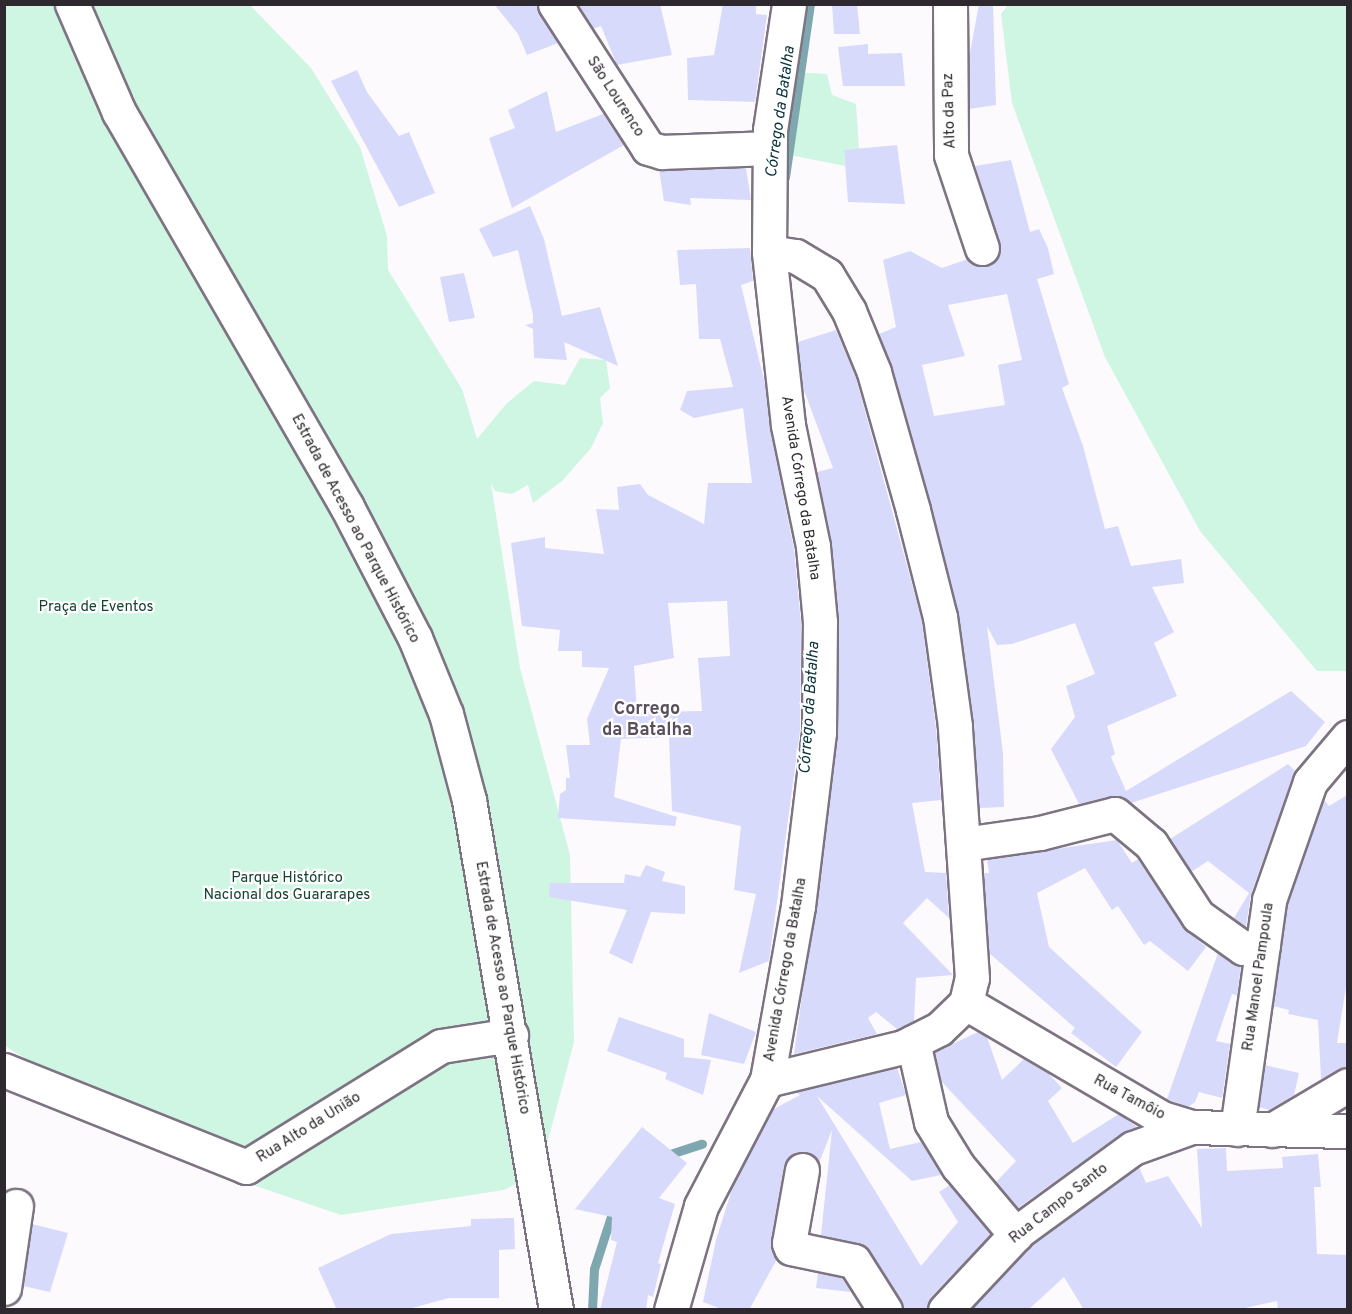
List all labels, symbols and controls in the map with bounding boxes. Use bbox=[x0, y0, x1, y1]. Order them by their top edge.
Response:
water label: Córrego da Batalha bbox=[762, 45, 800, 179]
street label: São Lourenco bbox=[582, 53, 648, 141]
street label: Alto da Paz bbox=[940, 73, 960, 149]
street label: Avenida Córrego da Batalha bbox=[777, 394, 823, 582]
street label: Estrada de Acesso ao Parque Histórico bbox=[287, 411, 423, 647]
park label: Praça de Eventos bbox=[39, 599, 153, 617]
water label: Córrego da Batalha bbox=[796, 641, 824, 775]
district label: Corrego da Batalha bbox=[602, 700, 692, 742]
street label: Estrada de Acesso ao Parque Histórico bbox=[471, 860, 533, 1116]
park label: Parque Histórico Nacional dos Guararapes bbox=[204, 869, 370, 904]
street label: Avenida Córrego da Batalha bbox=[761, 877, 811, 1063]
street label: Rua Manoel Pampoula bbox=[1240, 902, 1278, 1052]
street label: Rua Tamôio bbox=[1090, 1071, 1168, 1125]
street label: Rua Alto da União bbox=[253, 1089, 365, 1167]
street label: Rua Campo Santo bbox=[1006, 1160, 1112, 1248]

